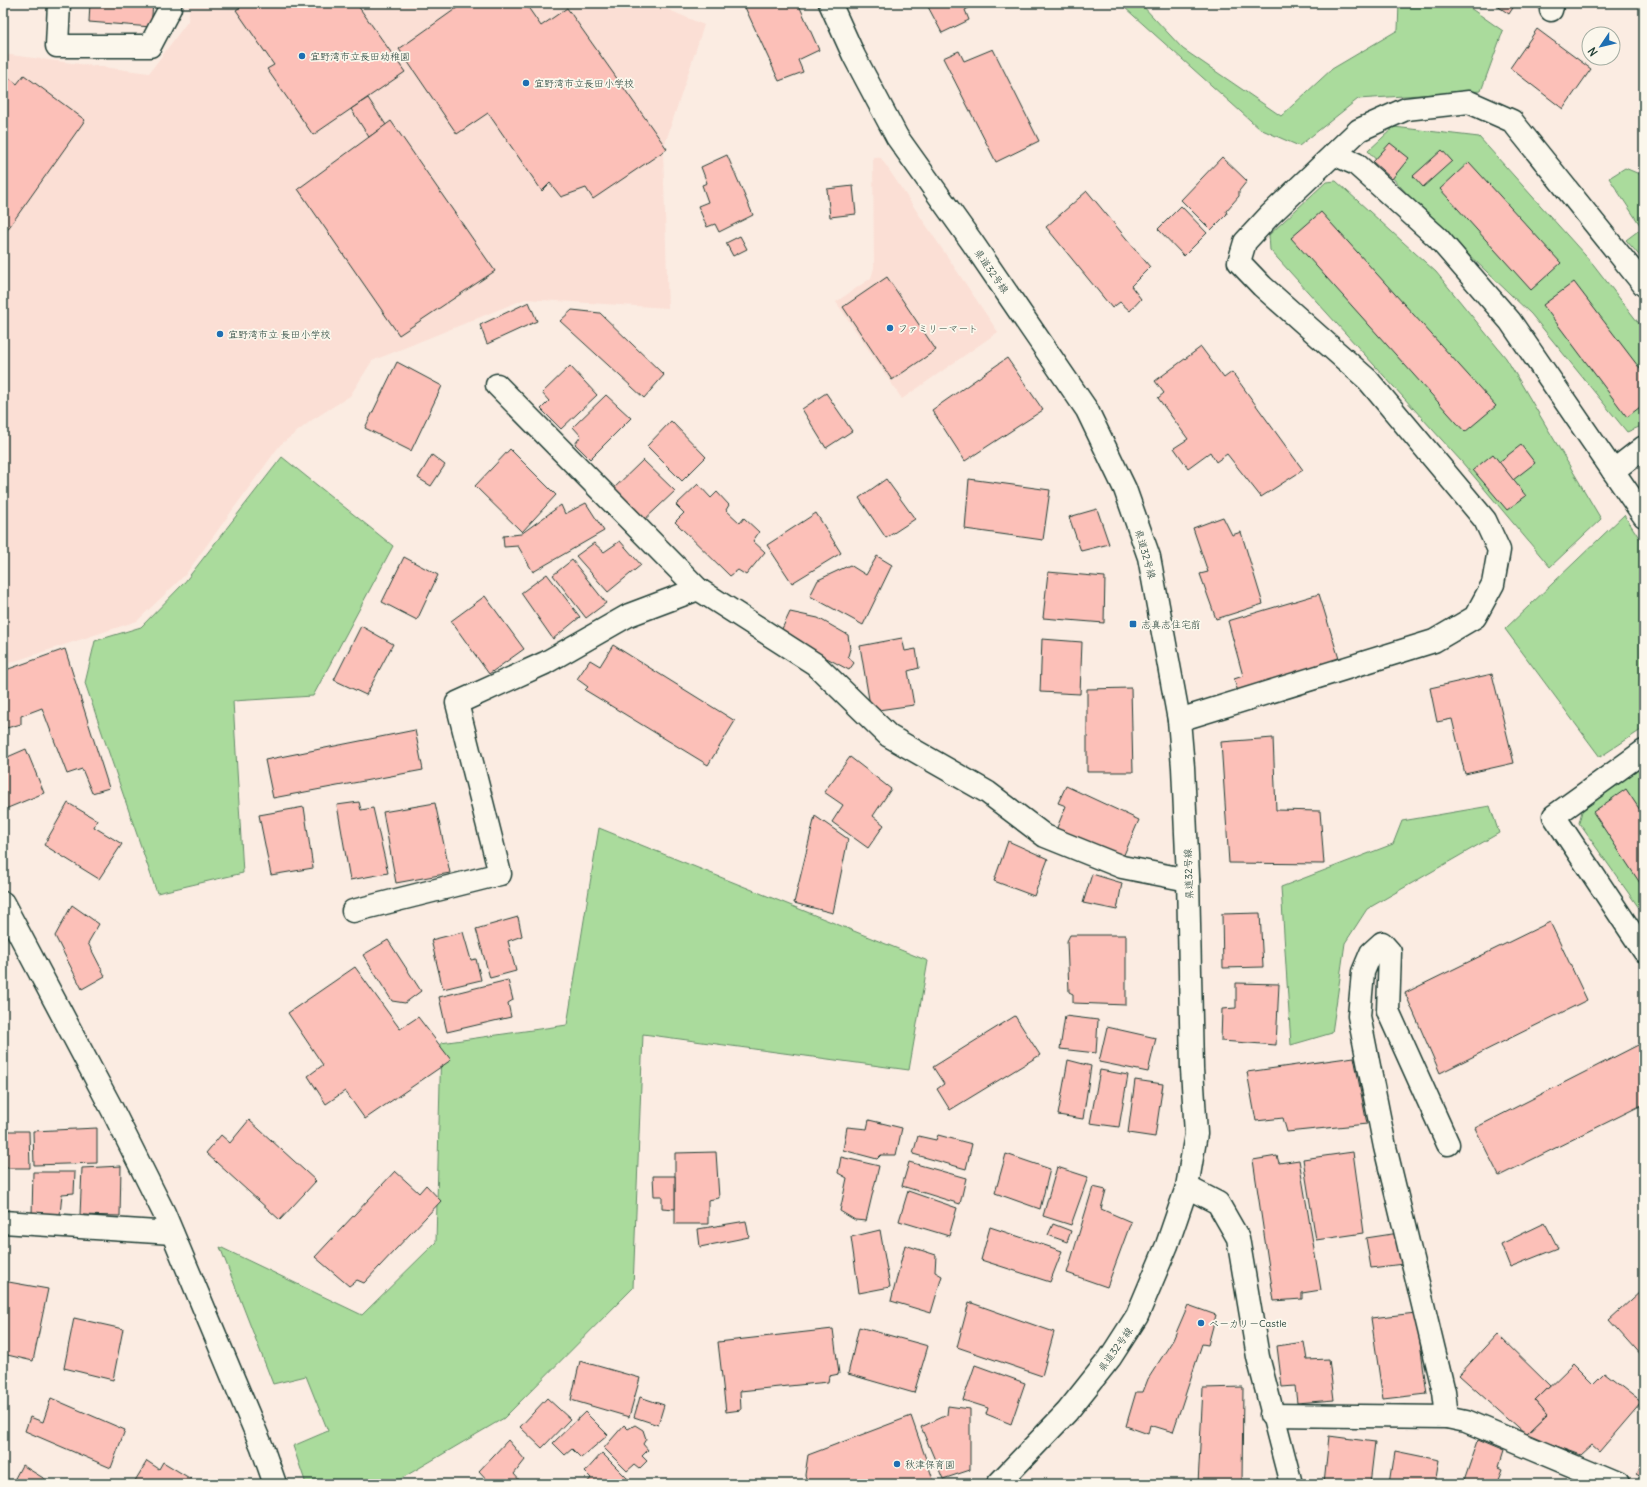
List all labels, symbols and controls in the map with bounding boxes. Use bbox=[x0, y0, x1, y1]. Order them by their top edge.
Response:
north arrow bbox=[1581, 26, 1621, 66]
text: N bbox=[1585, 45, 1601, 59]
place label: 宜野湾市立長田幼稚園 bbox=[310, 50, 410, 63]
marker: 宜野湾市立長田幼稚園 bbox=[297, 51, 307, 61]
place label: 宜野湾市立長田小学校 bbox=[534, 77, 634, 90]
marker: 宜野湾市立長田小学校 bbox=[521, 78, 531, 88]
street label: 県道32号線 bbox=[972, 247, 1012, 296]
place label: ファミリーマート bbox=[898, 322, 978, 335]
marker: ファミリーマート bbox=[885, 323, 895, 333]
place label: 宜野湾市立 長田小学校 bbox=[228, 328, 330, 341]
marker: 宜野湾市立 長田小学校 bbox=[215, 329, 225, 339]
street label: 県道32号線 bbox=[1132, 528, 1159, 581]
place label: 志真志住宅前 bbox=[1141, 618, 1201, 631]
marker: 志真志住宅前 bbox=[1128, 619, 1138, 629]
street label: 県道32号線 bbox=[1181, 848, 1196, 900]
place label: ベーカリーCastle bbox=[1209, 1317, 1287, 1330]
marker: ベーカリーCastle bbox=[1196, 1318, 1206, 1328]
street label: 県道32号線 bbox=[1095, 1325, 1135, 1374]
place label: 秋津保育園 bbox=[905, 1458, 955, 1471]
marker: 秋津保育園 bbox=[892, 1459, 902, 1469]

